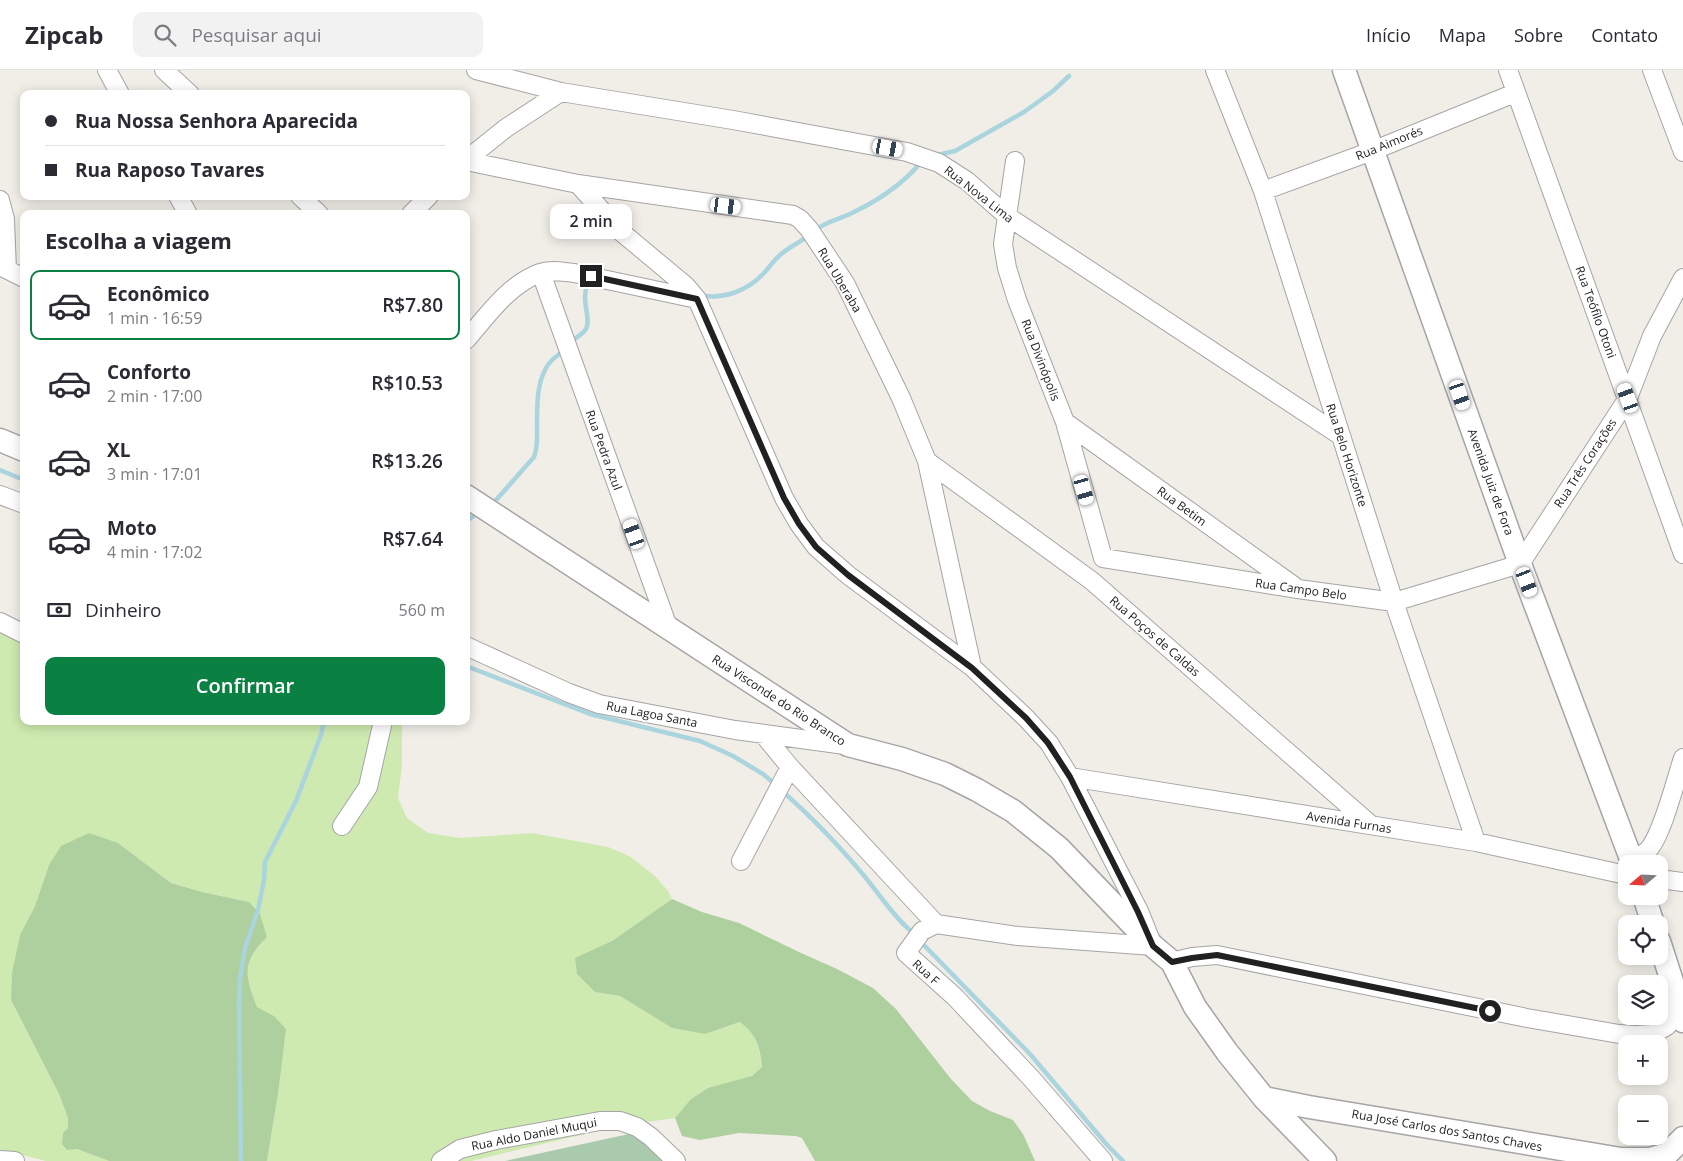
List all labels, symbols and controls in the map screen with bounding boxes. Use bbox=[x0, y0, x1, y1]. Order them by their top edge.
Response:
search box bbox=[133, 12, 483, 57]
text: Zipcab bbox=[25, 18, 103, 51]
icon: search bbox=[151, 21, 179, 49]
text: Pesquisar aqui bbox=[191, 22, 322, 48]
text: Início bbox=[1366, 23, 1411, 47]
text: Mapa bbox=[1439, 23, 1486, 47]
text: Sobre bbox=[1514, 23, 1563, 47]
text: Contato bbox=[1591, 23, 1658, 47]
text: Rua Nossa Senhora Aparecida bbox=[75, 108, 358, 134]
street label: Rua Aimorés bbox=[1353, 122, 1425, 164]
car bbox=[871, 138, 904, 158]
text: Rua Raposo Tavares bbox=[75, 157, 264, 183]
street label: Rua Nova Lima bbox=[941, 162, 1017, 226]
car bbox=[710, 197, 741, 215]
callout: 2 min bbox=[550, 204, 632, 238]
text: 2 min bbox=[569, 210, 613, 232]
text: Escolha a viagem bbox=[45, 225, 232, 255]
street label: Rua Uberaba bbox=[814, 244, 866, 316]
street label: Rua Teófilo Otoni bbox=[1571, 264, 1621, 360]
route end bbox=[580, 265, 602, 287]
text: Econômico bbox=[107, 281, 209, 307]
icon: car bbox=[47, 283, 92, 328]
text: R$7.80 bbox=[382, 292, 443, 318]
text: 1 min · 16:59 bbox=[107, 307, 202, 329]
street label: Rua Divinópolis bbox=[1018, 317, 1064, 404]
text: Conforto bbox=[107, 359, 191, 385]
icon: car bbox=[47, 361, 92, 406]
text: R$10.53 bbox=[371, 370, 443, 396]
car bbox=[1448, 378, 1471, 412]
car bbox=[1615, 381, 1640, 415]
text: 2 min · 17:00 bbox=[107, 385, 202, 407]
street label: Rua Belo Horizonte bbox=[1322, 401, 1372, 509]
street label: Rua Pedra Azul bbox=[582, 408, 626, 492]
street label: Rua Três Corações bbox=[1550, 415, 1620, 511]
street label: Avenida Juiz de Fora bbox=[1464, 426, 1518, 538]
text: XL bbox=[107, 437, 130, 463]
icon: car bbox=[47, 439, 92, 484]
text: R$13.26 bbox=[371, 448, 443, 474]
text: 3 min · 17:01 bbox=[107, 463, 202, 485]
car bbox=[1072, 474, 1095, 506]
street label: Rua Betim bbox=[1154, 482, 1210, 530]
text: Moto bbox=[107, 515, 157, 541]
icon: car bbox=[47, 517, 92, 562]
car bbox=[621, 517, 646, 551]
text: R$7.64 bbox=[382, 526, 443, 552]
text: 4 min · 17:02 bbox=[107, 541, 202, 563]
car bbox=[1514, 565, 1539, 599]
street label: Rua Campo Belo bbox=[1254, 574, 1348, 604]
street label: Rua Poços de Caldas bbox=[1106, 592, 1204, 680]
icon: cash bbox=[45, 596, 73, 624]
text: Dinheiro bbox=[85, 597, 162, 623]
text: 560 m bbox=[399, 599, 445, 621]
street label: Rua Visconde do Rio Branco bbox=[709, 650, 849, 750]
button: Confirmar bbox=[45, 657, 445, 715]
street label: Rua Lagoa Santa bbox=[605, 697, 699, 731]
street label: Avenida Furnas bbox=[1305, 807, 1393, 837]
north arrow bbox=[1618, 855, 1668, 905]
map controls bbox=[1618, 855, 1668, 1145]
button: locate bbox=[1618, 915, 1668, 965]
street label: Rua F bbox=[909, 955, 943, 989]
button: layers bbox=[1618, 975, 1668, 1025]
route start bbox=[1479, 1000, 1501, 1022]
button: + bbox=[1618, 1035, 1668, 1085]
button: − bbox=[1618, 1095, 1668, 1145]
street label: Rua José Carlos dos Santos Chaves bbox=[1350, 1105, 1544, 1155]
street label: Rua Aldo Daniel Muqui bbox=[470, 1114, 598, 1154]

